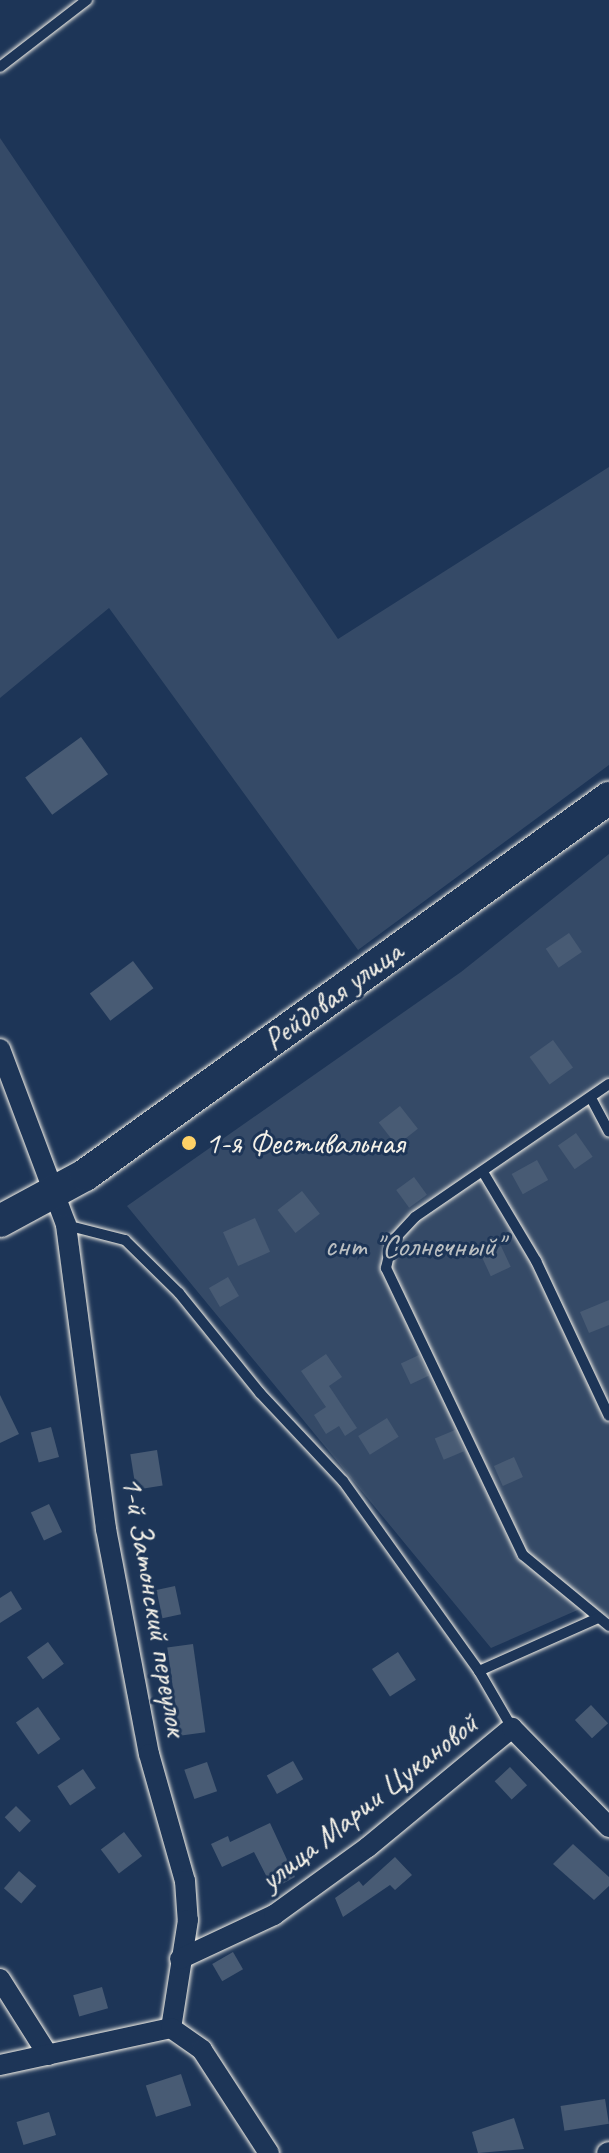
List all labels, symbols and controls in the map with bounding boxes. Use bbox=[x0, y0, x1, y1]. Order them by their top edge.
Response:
street label: Рейдовая улица bbox=[256, 933, 410, 1059]
place label: 1-я Фестивальная bbox=[205, 1124, 406, 1162]
marker: 1-я Фестивальная bbox=[180, 1134, 198, 1152]
park label: снт "Солнечный" bbox=[325, 1227, 503, 1265]
street label: 1-й Затонский переулок bbox=[112, 1473, 196, 1739]
street label: улица Марии Цукановой bbox=[252, 1705, 486, 1899]

